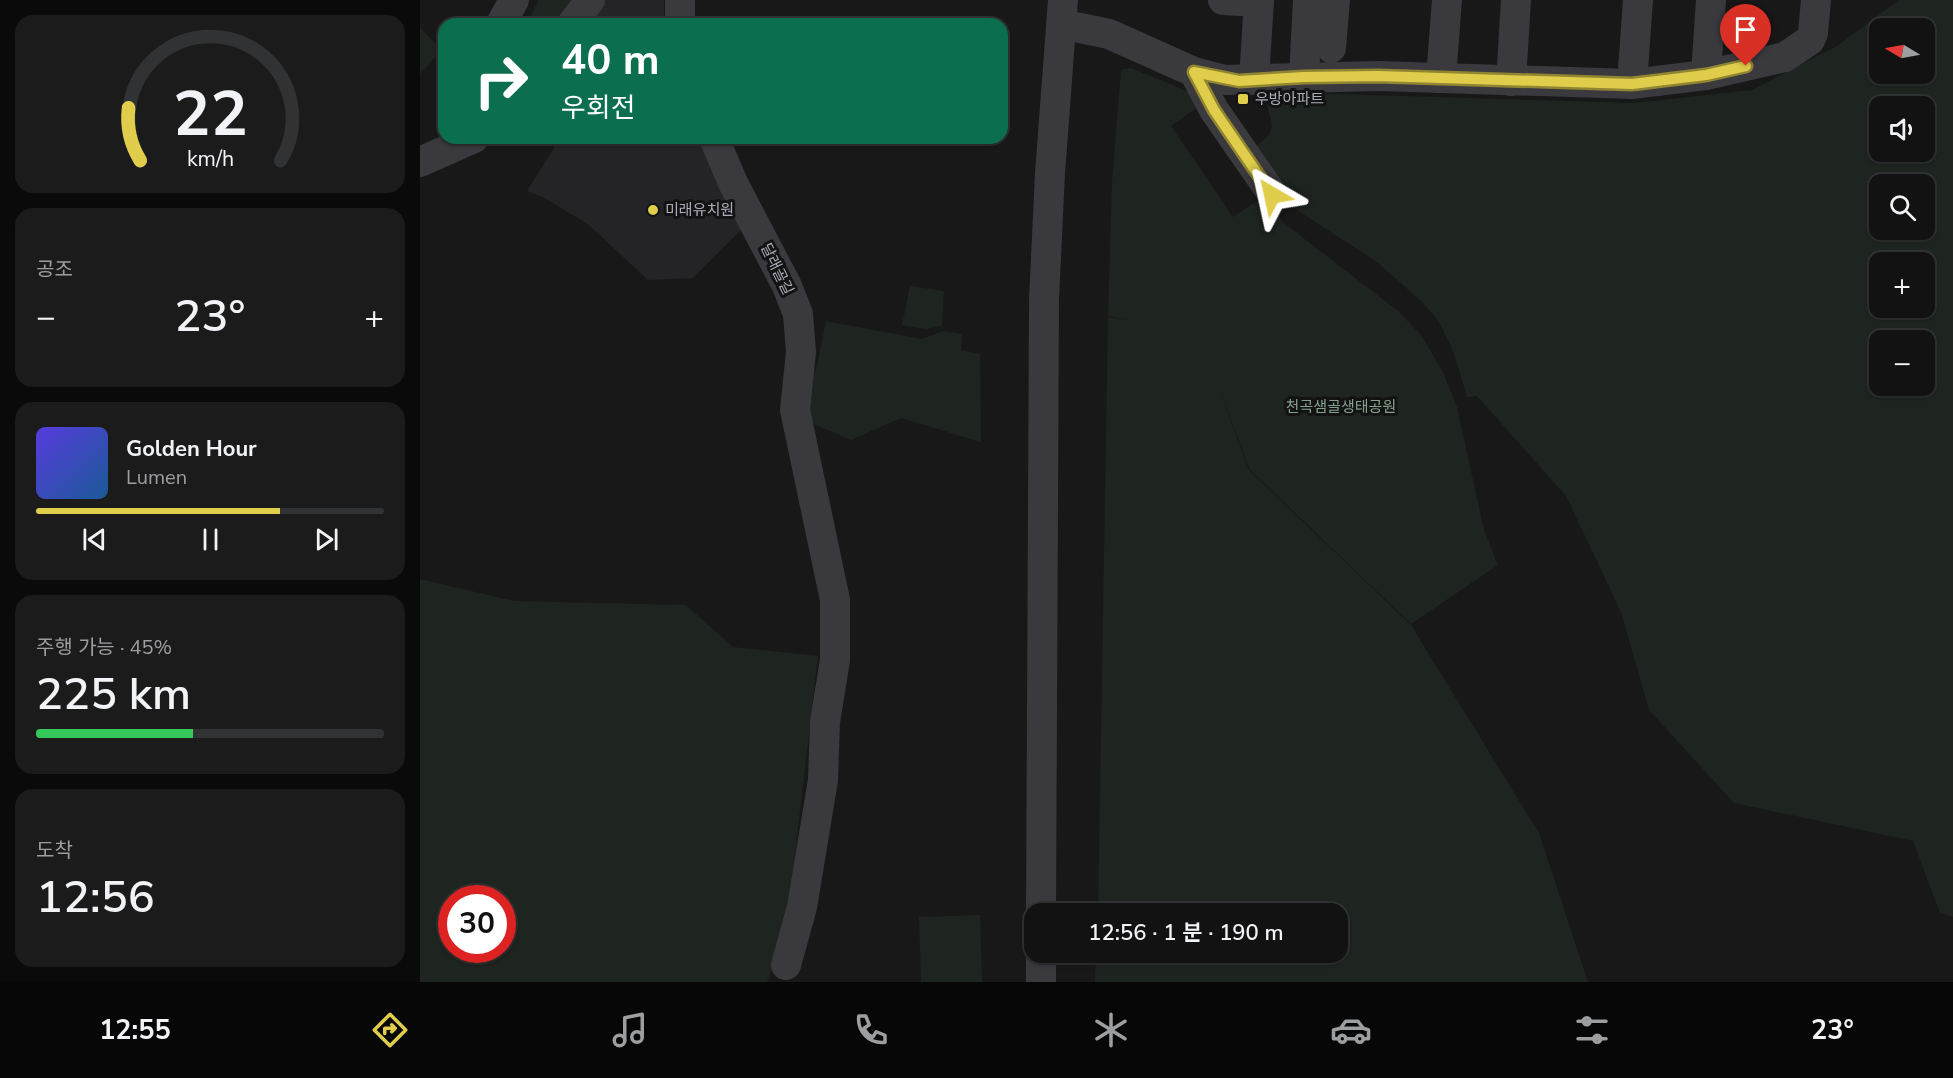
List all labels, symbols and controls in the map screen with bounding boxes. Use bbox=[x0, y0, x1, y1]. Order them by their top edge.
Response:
pin bbox=[1720, 4, 1771, 66]
icon: arrive bbox=[1729, 13, 1762, 46]
north arrow bbox=[1869, 18, 1935, 84]
map controls bbox=[1869, 18, 1935, 396]
text: 40 m bbox=[561, 32, 660, 89]
icon: right bbox=[462, 42, 540, 120]
text: 22 bbox=[173, 72, 247, 157]
place label: 우방아파트 bbox=[1255, 89, 1324, 109]
text: 우회전 bbox=[561, 90, 636, 127]
marker: 우방아파트 bbox=[1236, 92, 1250, 106]
button: sound bbox=[1869, 96, 1935, 162]
text: km/h bbox=[186, 145, 234, 175]
position arrow bbox=[1240, 163, 1304, 227]
button: search bbox=[1869, 174, 1935, 240]
place label: 미래유치원 bbox=[665, 200, 734, 220]
marker: 미래유치원 bbox=[646, 203, 660, 217]
street label: 달래골길 bbox=[756, 240, 798, 298]
button: + bbox=[1869, 252, 1935, 318]
text: 공조 bbox=[36, 256, 73, 283]
text: 23° bbox=[175, 286, 245, 347]
text: − bbox=[36, 295, 56, 340]
text: + bbox=[364, 295, 384, 340]
button: − bbox=[1869, 330, 1935, 396]
park label: 천곡샘골생태공원 bbox=[1286, 397, 1396, 417]
text: Golden Hour bbox=[126, 434, 257, 464]
text: Lumen bbox=[126, 464, 187, 491]
icon: previous bbox=[78, 523, 111, 556]
icon: pause bbox=[194, 523, 227, 556]
icon: next bbox=[310, 523, 343, 556]
text: 주행 가능 · 45% bbox=[36, 634, 172, 661]
text: 225 km bbox=[36, 664, 191, 725]
text: 도착 bbox=[36, 837, 73, 864]
text: 12:56 bbox=[36, 867, 155, 928]
speed limit sign: 30 bbox=[438, 885, 516, 963]
text: 12:56 · 1 분 · 190 m bbox=[1088, 918, 1284, 948]
icon: directions bbox=[369, 1009, 411, 1051]
icon: music bbox=[609, 1009, 651, 1051]
icon: phone bbox=[850, 1009, 892, 1051]
icon: climate bbox=[1090, 1009, 1132, 1051]
icon: car bbox=[1330, 1009, 1372, 1051]
icon: filters bbox=[1571, 1009, 1613, 1051]
text: 12:55 bbox=[99, 1012, 171, 1049]
text: 23° bbox=[1811, 1012, 1854, 1049]

